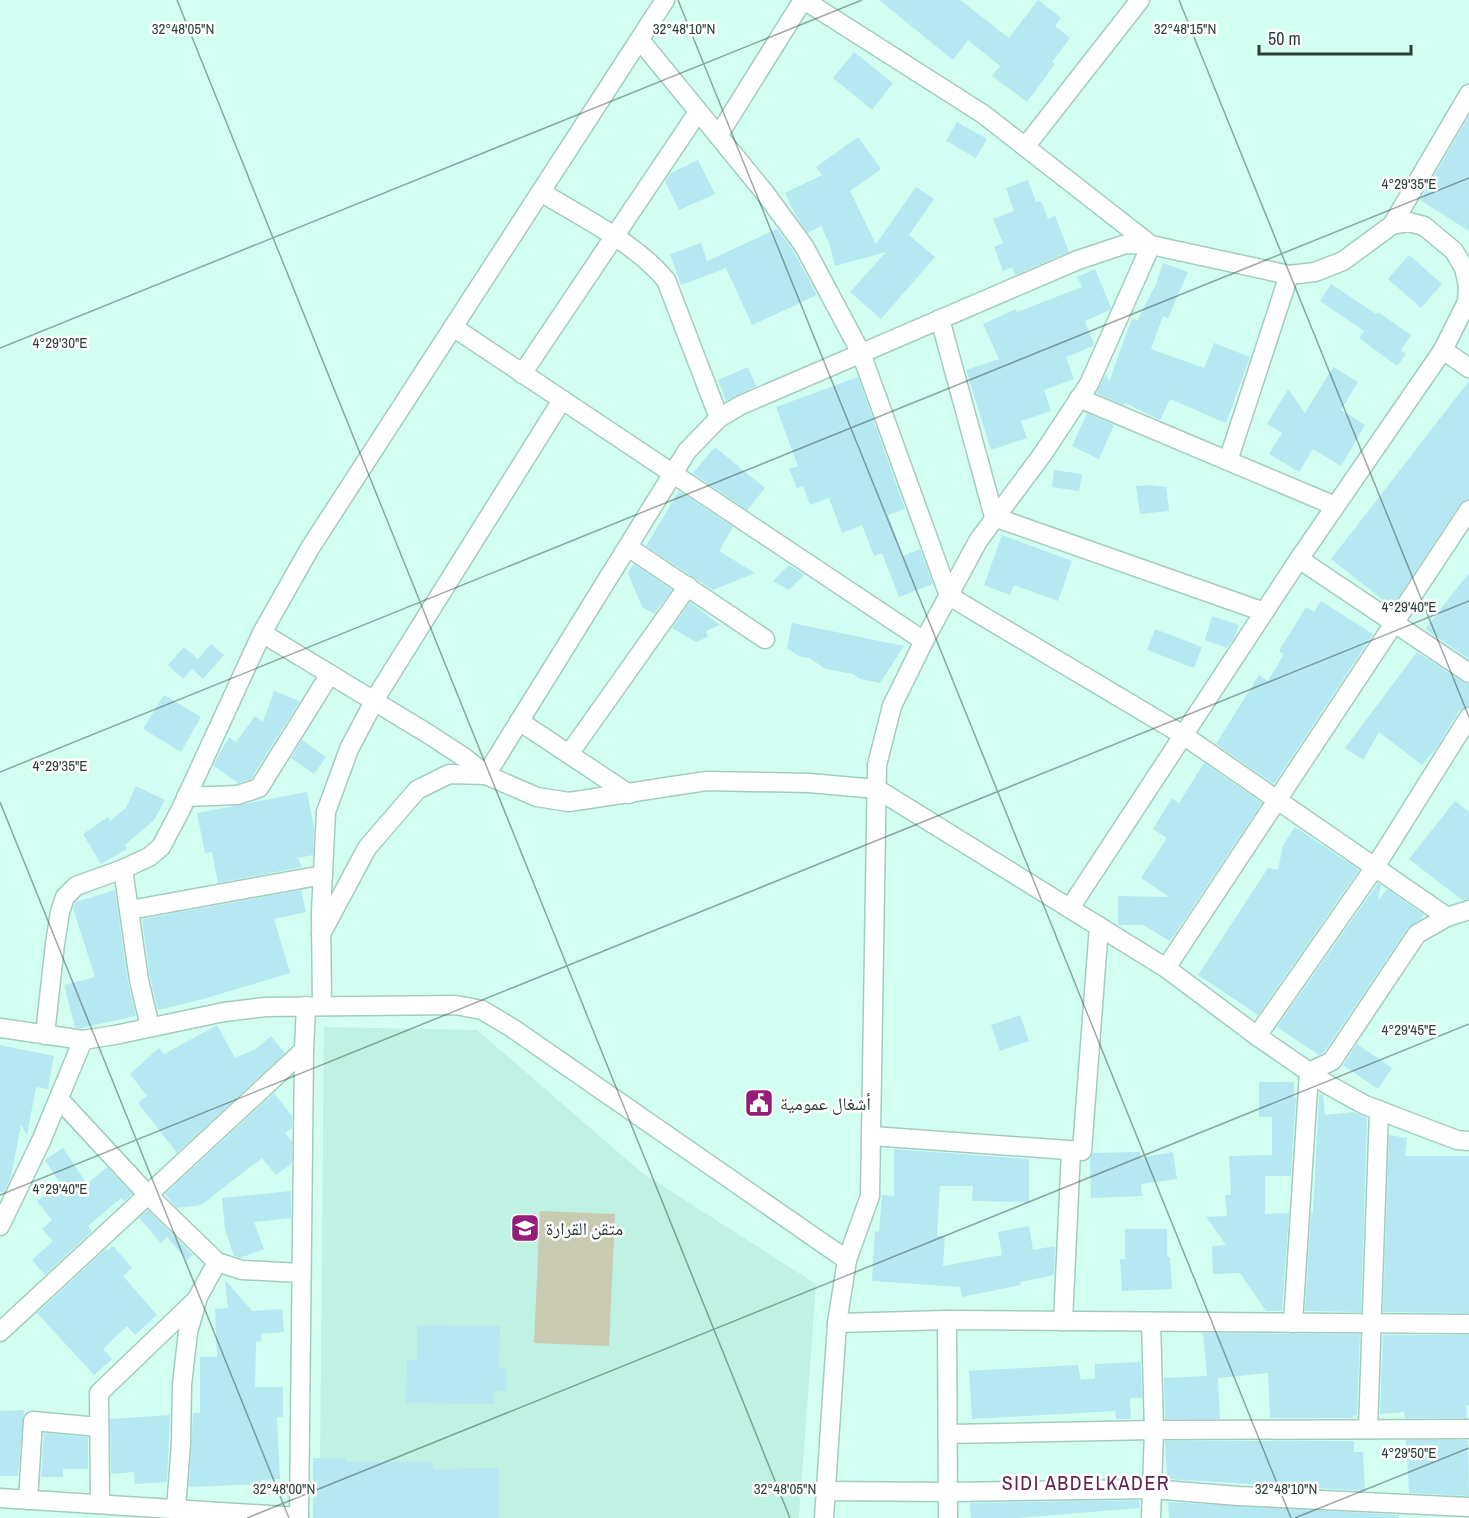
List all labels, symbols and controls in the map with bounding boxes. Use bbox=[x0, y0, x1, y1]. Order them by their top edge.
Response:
text: 32°48'05"N bbox=[152, 18, 214, 39]
text: 32°48'10"N bbox=[653, 18, 715, 39]
text: 32°48'15"N bbox=[1154, 18, 1216, 39]
scale bar bbox=[1259, 18, 1410, 56]
text: 50 m bbox=[1268, 26, 1301, 51]
text: 4°29'35"E bbox=[1381, 173, 1437, 194]
text: 4°29'30"E bbox=[32, 332, 88, 353]
text: 4°29'40"E bbox=[1381, 596, 1437, 617]
text: 4°29'35"E bbox=[32, 755, 88, 776]
text: 4°29'45"E bbox=[1381, 1019, 1437, 1040]
public building icon: أشغال عمومية bbox=[743, 1087, 775, 1119]
place label: أشغال عمومية bbox=[780, 1091, 871, 1116]
text: 4°29'40"E bbox=[32, 1178, 88, 1199]
school or university icon: متقن القرارة bbox=[509, 1212, 541, 1244]
place label: متقن القرارة bbox=[546, 1216, 623, 1241]
text: 4°29'50"E bbox=[1381, 1442, 1437, 1463]
district label: SIDI ABDELKADER bbox=[1002, 1469, 1170, 1496]
text: 32°48'00"N bbox=[253, 1478, 315, 1499]
text: 32°48'05"N bbox=[754, 1478, 816, 1499]
text: 32°48'10"N bbox=[1255, 1478, 1317, 1499]

